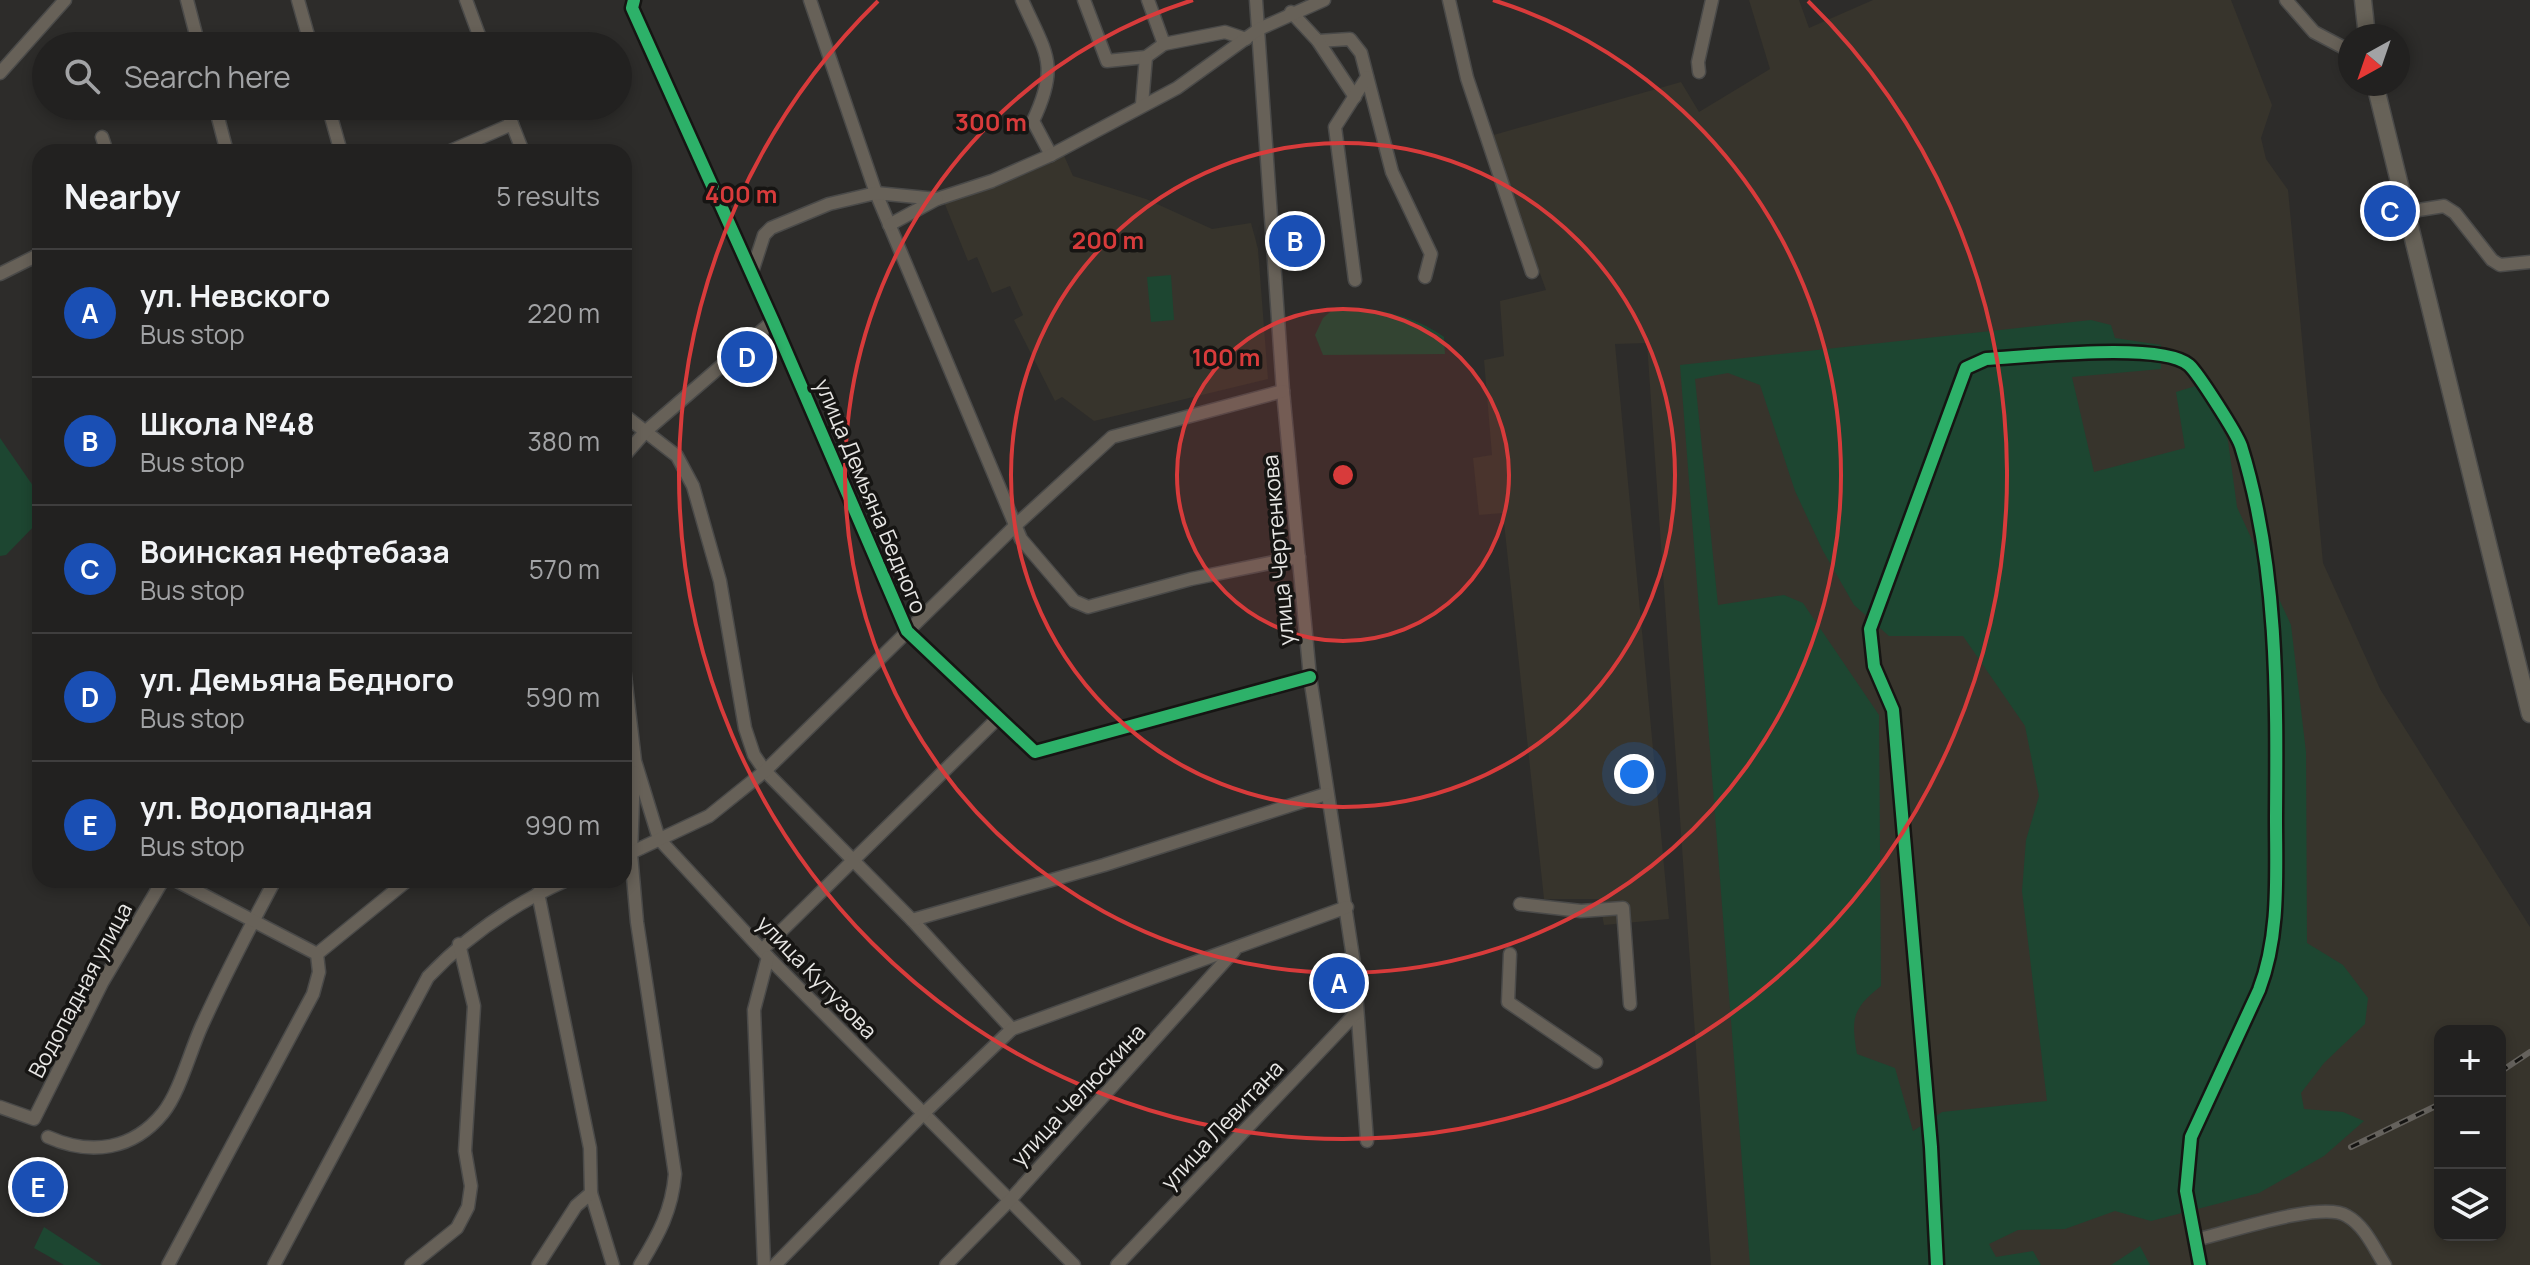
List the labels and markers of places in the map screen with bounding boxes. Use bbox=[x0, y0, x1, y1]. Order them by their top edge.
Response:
pin: C bbox=[2364, 181, 2416, 241]
pin: B bbox=[1269, 211, 1321, 271]
pin: D bbox=[721, 327, 773, 387]
centre of rings bbox=[1329, 461, 1357, 489]
pin: A bbox=[1313, 953, 1365, 1013]
pin: E bbox=[12, 1157, 64, 1217]

